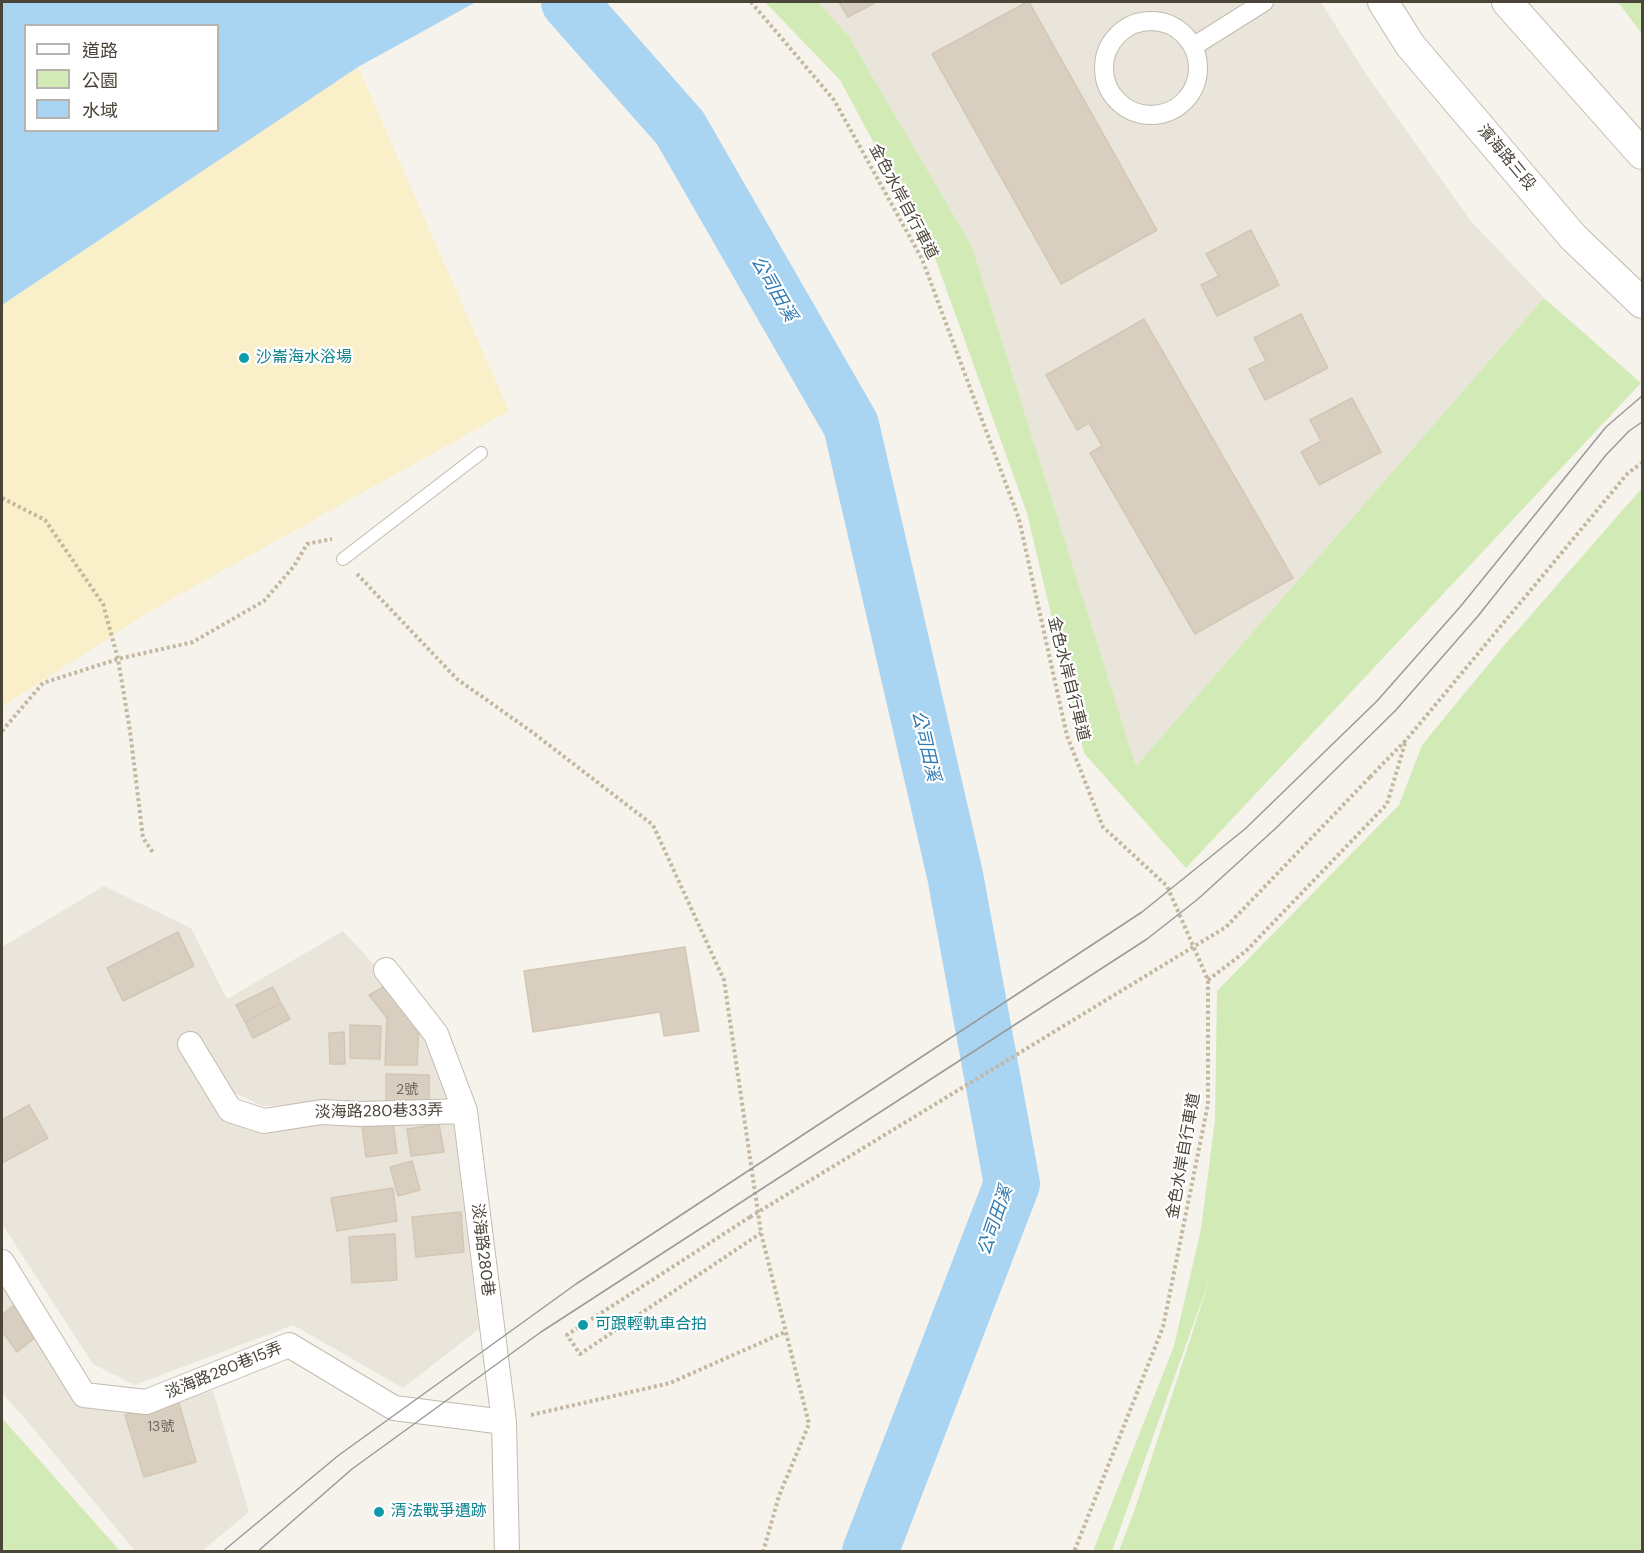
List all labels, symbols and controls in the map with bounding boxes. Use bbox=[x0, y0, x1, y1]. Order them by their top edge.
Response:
legend bbox=[24, 24, 219, 132]
text: 道路 bbox=[82, 39, 118, 63]
text: 公園 bbox=[82, 69, 118, 93]
text: 水域 bbox=[82, 99, 118, 123]
street label: 濱海路三段 bbox=[1473, 121, 1539, 195]
street label: 金色水岸自行車道 bbox=[864, 141, 942, 263]
water label: 公司田溪 bbox=[746, 252, 800, 326]
place label: 沙崙海水浴場 bbox=[256, 348, 352, 368]
marker: 沙崙海水浴場 bbox=[237, 351, 251, 365]
street label: 金色水岸自行車道 bbox=[1043, 615, 1093, 743]
water label: 公司田溪 bbox=[906, 708, 944, 784]
house number: 2號 bbox=[396, 1082, 418, 1098]
street label: 金色水岸自行車道 bbox=[1163, 1091, 1205, 1221]
street label: 淡海路280巷33弄 bbox=[315, 1101, 443, 1123]
water label: 公司田溪 bbox=[974, 1183, 1018, 1259]
street label: 淡海路280巷 bbox=[467, 1202, 497, 1298]
place label: 可跟輕軌車合拍 bbox=[595, 1315, 707, 1335]
marker: 可跟輕軌車合拍 bbox=[576, 1318, 590, 1332]
street label: 淡海路280巷15弄 bbox=[163, 1339, 285, 1403]
house number: 13號 bbox=[148, 1419, 174, 1435]
place label: 清法戰爭遺跡 bbox=[391, 1502, 487, 1522]
marker: 清法戰爭遺跡 bbox=[372, 1505, 386, 1519]

